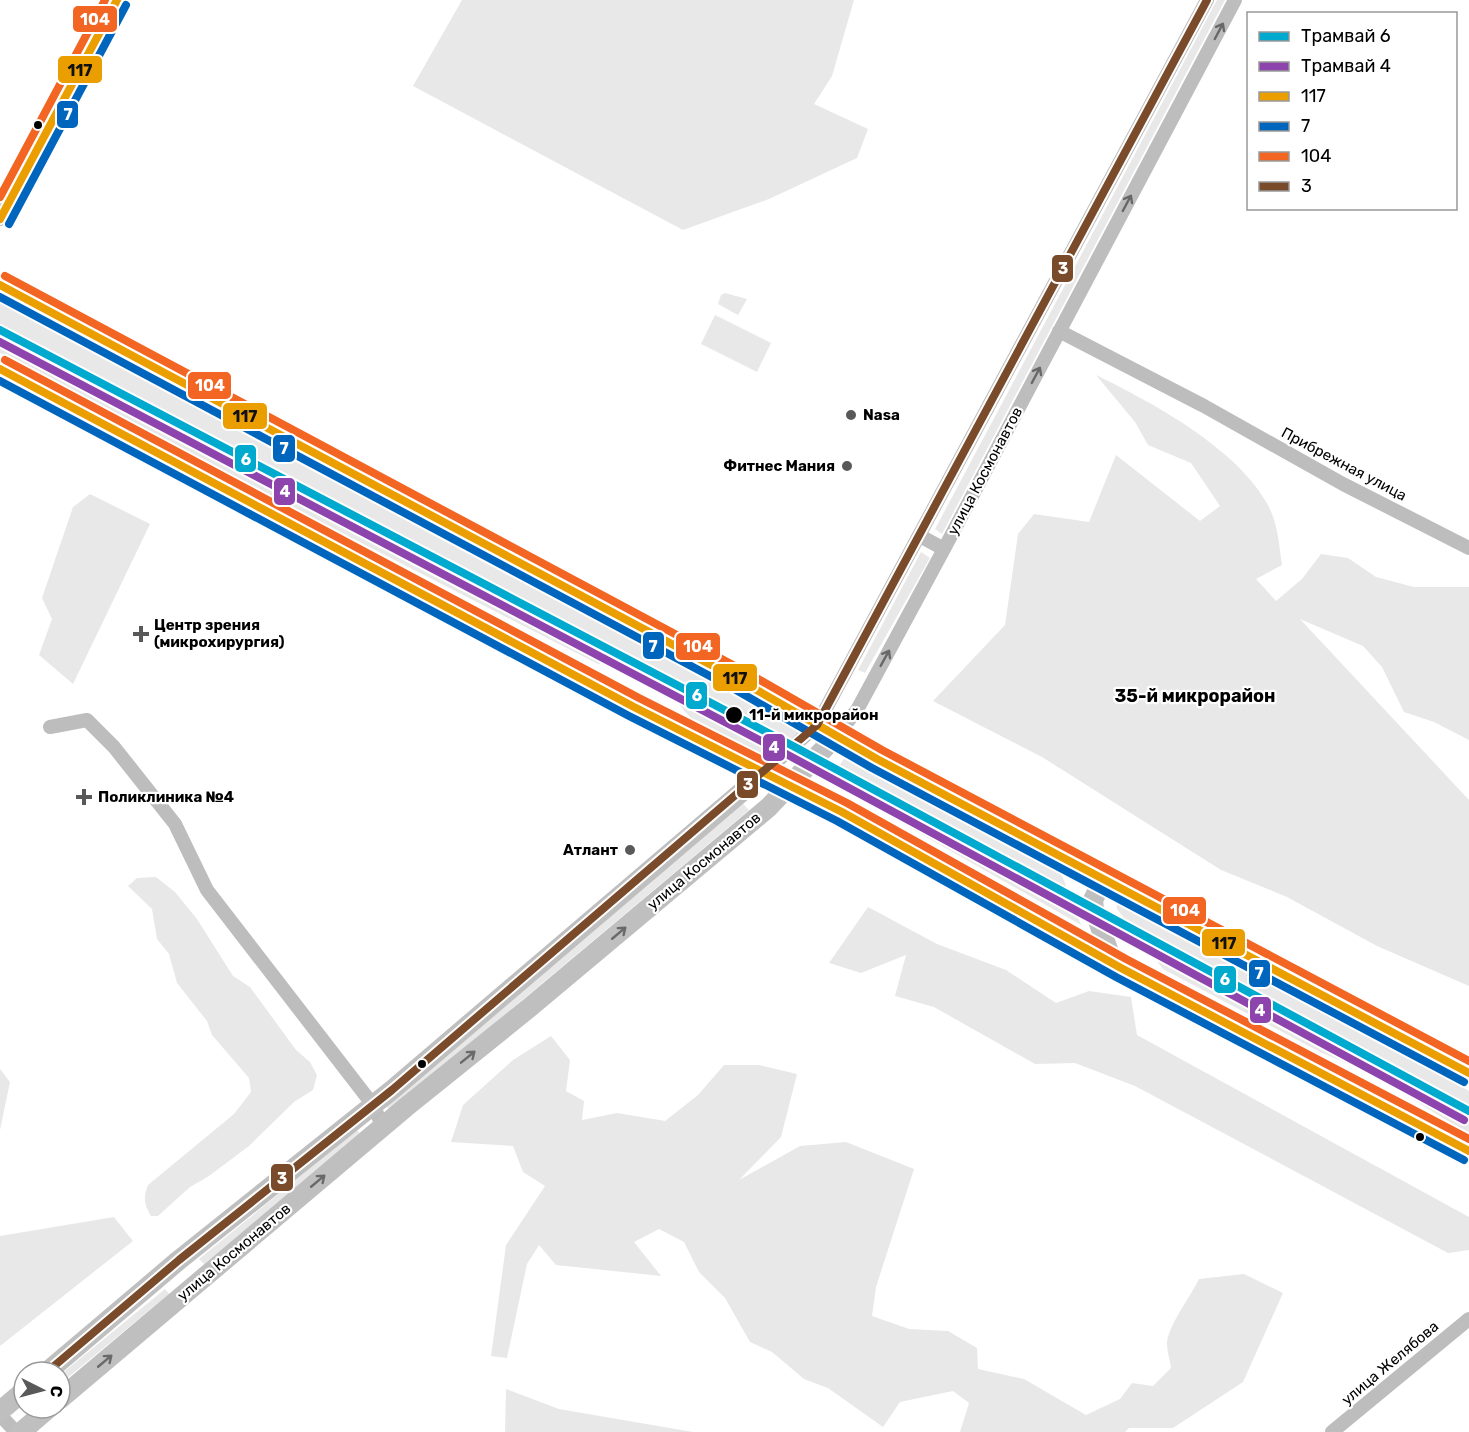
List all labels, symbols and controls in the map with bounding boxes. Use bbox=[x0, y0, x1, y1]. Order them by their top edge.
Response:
line badge: 104 bbox=[72, 5, 118, 33]
text: 104 bbox=[80, 10, 110, 29]
legend bbox=[1247, 12, 1457, 210]
one-way arrow bbox=[1213, 23, 1225, 40]
text: Трамвай 6 bbox=[1301, 25, 1391, 47]
line badge: 117 bbox=[57, 55, 103, 84]
text: Трамвай 4 bbox=[1301, 55, 1391, 77]
text: 117 bbox=[67, 61, 93, 80]
text: 117 bbox=[1301, 85, 1326, 107]
line badge: 7 bbox=[56, 100, 79, 129]
text: 7 bbox=[63, 105, 73, 124]
text: 7 bbox=[1301, 115, 1310, 137]
unlabelled marker bbox=[32, 119, 44, 131]
text: 104 bbox=[1301, 145, 1331, 167]
text: 3 bbox=[1301, 175, 1312, 197]
one-way arrow bbox=[1122, 194, 1133, 212]
line badge: 3 bbox=[1051, 254, 1074, 283]
text: 3 bbox=[1058, 259, 1068, 278]
one-way arrow bbox=[1030, 367, 1042, 384]
line badge: 104 bbox=[187, 371, 232, 400]
text: 104 bbox=[195, 376, 225, 395]
line badge: 117 bbox=[222, 402, 268, 430]
street label: улица Космонавтов bbox=[944, 404, 1026, 538]
place label: Nasa bbox=[863, 406, 900, 424]
text: 117 bbox=[232, 407, 258, 426]
marker: Nasa bbox=[844, 408, 858, 422]
street label: Прибрежная улица bbox=[1278, 423, 1410, 505]
line badge: 7 bbox=[272, 434, 296, 463]
text: 7 bbox=[279, 439, 289, 458]
line badge: 6 bbox=[234, 444, 257, 473]
text: 6 bbox=[241, 450, 251, 469]
place label: Фитнес Мания bbox=[723, 457, 835, 475]
marker: Фитнес Мания bbox=[840, 459, 854, 473]
line badge: 4 bbox=[273, 477, 296, 506]
text: 4 bbox=[280, 482, 291, 501]
place label: Центр зрения (микрохирургия) bbox=[154, 616, 285, 651]
marker: Центр зрения (микрохирургия) bbox=[132, 625, 150, 643]
line badge: 7 bbox=[642, 631, 665, 660]
line badge: 104 bbox=[675, 632, 721, 661]
text: 7 bbox=[648, 637, 658, 656]
text: 104 bbox=[683, 637, 713, 656]
one-way arrow bbox=[880, 650, 891, 668]
line badge: 117 bbox=[712, 663, 758, 692]
text: 117 bbox=[722, 669, 748, 688]
line badge: 6 bbox=[685, 681, 708, 710]
district label: 35-й микрорайон bbox=[1114, 685, 1276, 707]
text: 6 bbox=[692, 686, 702, 705]
marker: 11-й микрорайон bbox=[724, 705, 744, 725]
place label: 11-й микрорайон bbox=[749, 706, 879, 724]
line badge: 4 bbox=[762, 733, 786, 762]
text: 4 bbox=[769, 738, 780, 757]
line badge: 3 bbox=[736, 770, 759, 799]
text: 3 bbox=[743, 775, 753, 794]
marker: Поликлиника №4 bbox=[75, 788, 93, 806]
place label: Поликлиника №4 bbox=[98, 788, 234, 806]
street label: улица Космонавтов bbox=[644, 808, 764, 914]
place label: Атлант bbox=[563, 841, 619, 859]
marker: Атлант bbox=[623, 843, 637, 857]
line badge: 104 bbox=[1162, 896, 1207, 925]
text: 104 bbox=[1170, 901, 1200, 920]
one-way arrow bbox=[611, 926, 626, 940]
line badge: 117 bbox=[1201, 928, 1246, 957]
text: 117 bbox=[1211, 934, 1237, 953]
line badge: 7 bbox=[1248, 959, 1271, 988]
text: 7 bbox=[1254, 964, 1264, 983]
line badge: 6 bbox=[1213, 965, 1237, 994]
text: 6 bbox=[1220, 970, 1230, 989]
line badge: 4 bbox=[1249, 996, 1272, 1024]
text: 4 bbox=[1255, 1001, 1266, 1020]
one-way arrow bbox=[460, 1050, 476, 1063]
unlabelled marker bbox=[416, 1058, 428, 1070]
unlabelled marker bbox=[1414, 1131, 1426, 1143]
line badge: 3 bbox=[270, 1163, 294, 1192]
text: 3 bbox=[277, 1169, 287, 1188]
one-way arrow bbox=[310, 1174, 325, 1188]
street label: улица Космонавтов bbox=[174, 1199, 294, 1305]
street label: улица Желябова bbox=[1338, 1317, 1442, 1409]
one-way arrow bbox=[97, 1354, 112, 1368]
north arrow bbox=[12, 1360, 72, 1420]
text: С bbox=[46, 1385, 66, 1398]

